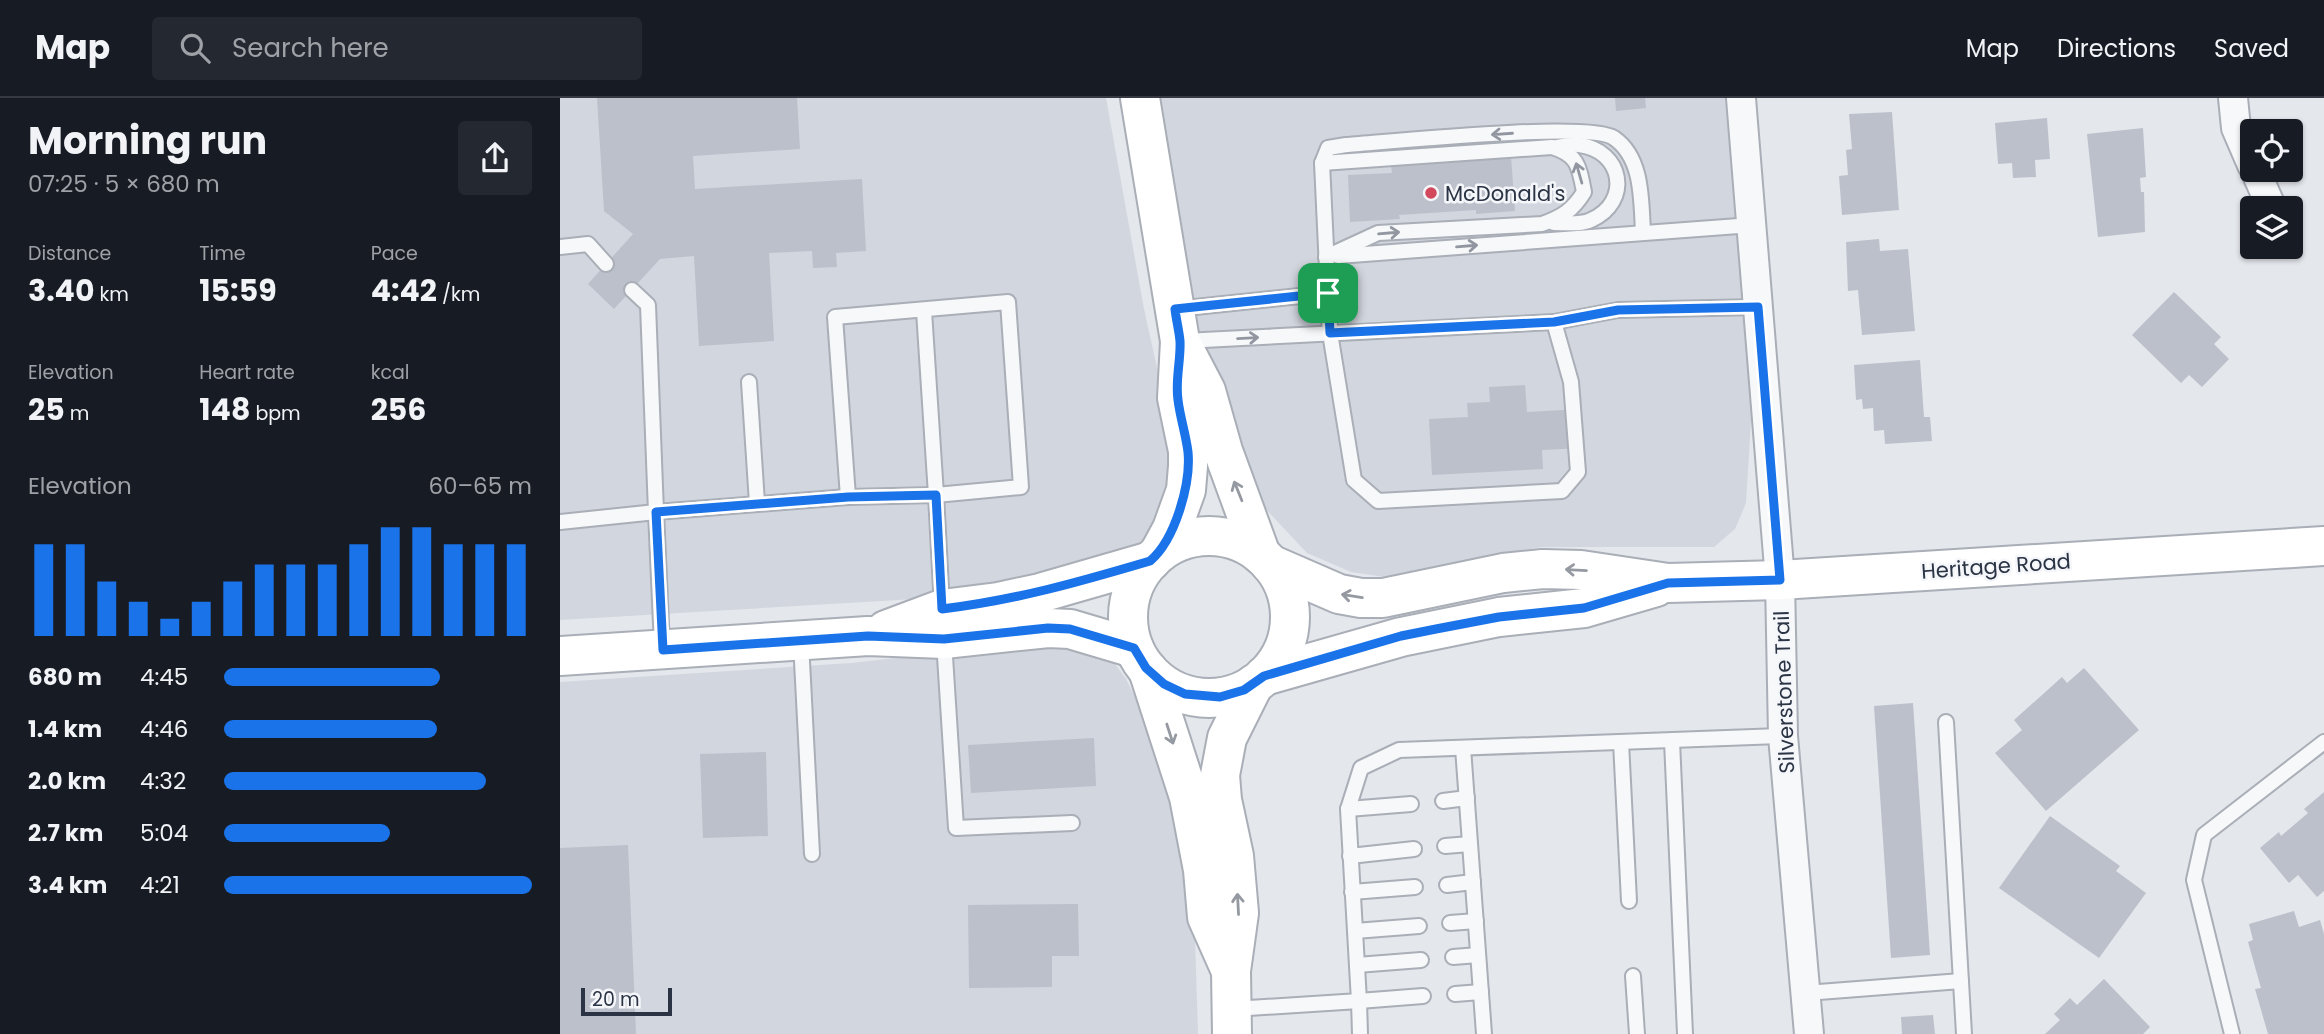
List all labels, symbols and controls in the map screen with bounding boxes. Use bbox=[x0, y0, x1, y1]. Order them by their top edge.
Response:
search box bbox=[152, 17, 642, 80]
text: Map bbox=[35, 24, 110, 71]
icon: search bbox=[176, 29, 214, 67]
text: Search here bbox=[232, 30, 389, 66]
text: Map bbox=[1966, 32, 2019, 65]
text: Directions bbox=[2057, 32, 2176, 65]
text: Saved bbox=[2214, 32, 2289, 65]
text: Morning run bbox=[28, 114, 267, 167]
map controls bbox=[2240, 119, 2303, 259]
button: locate bbox=[2240, 119, 2303, 182]
button: share bbox=[458, 121, 532, 195]
one-way arrow bbox=[1491, 128, 1514, 141]
one-way arrow bbox=[1571, 162, 1584, 184]
text: 07:25 · 5 × 680 m bbox=[28, 168, 220, 200]
place label: McDonald's bbox=[1445, 179, 1565, 208]
marker: McDonald's bbox=[1423, 185, 1439, 201]
button: layers bbox=[2240, 196, 2303, 259]
one-way arrow bbox=[1378, 226, 1400, 239]
one-way arrow bbox=[1456, 239, 1478, 252]
text: Distance bbox=[28, 240, 111, 267]
text: Time bbox=[199, 240, 246, 267]
text: Pace bbox=[371, 240, 418, 267]
pin bbox=[1298, 263, 1358, 323]
text: 3.40 bbox=[28, 269, 94, 312]
text: 15:59 bbox=[199, 269, 277, 312]
text: 4:42 bbox=[371, 269, 437, 312]
icon: arrive bbox=[1309, 274, 1347, 312]
text: km bbox=[94, 281, 129, 308]
text: /km bbox=[437, 281, 480, 308]
one-way arrow bbox=[1236, 331, 1259, 344]
text: Elevation bbox=[28, 359, 114, 386]
text: Heart rate bbox=[199, 359, 295, 386]
text: kcal bbox=[371, 359, 410, 386]
text: 25 bbox=[28, 388, 65, 431]
text: 148 bbox=[199, 388, 250, 431]
text: 256 bbox=[371, 388, 426, 431]
text: m bbox=[65, 400, 89, 427]
text: bpm bbox=[250, 400, 301, 427]
text: Elevation bbox=[28, 470, 132, 502]
text: 60–65 m bbox=[429, 470, 532, 502]
one-way arrow bbox=[1231, 481, 1244, 502]
street label: Heritage Road bbox=[1920, 546, 2072, 586]
one-way arrow bbox=[1565, 564, 1588, 577]
one-way arrow bbox=[1341, 590, 1364, 603]
street label: Silverstone Trail bbox=[1767, 610, 1801, 774]
text: 680 m bbox=[28, 661, 102, 693]
text: 4:45 bbox=[140, 661, 188, 693]
text: 1.4 km bbox=[28, 713, 102, 745]
text: 4:46 bbox=[140, 713, 188, 745]
one-way arrow bbox=[1165, 723, 1177, 745]
text: 2.0 km bbox=[28, 765, 106, 797]
text: 4:32 bbox=[140, 765, 186, 797]
text: 2.7 km bbox=[28, 817, 103, 849]
text: 5:04 bbox=[140, 817, 188, 849]
text: 3.4 km bbox=[28, 869, 107, 901]
text: 4:21 bbox=[140, 869, 180, 901]
one-way arrow bbox=[1231, 892, 1244, 915]
scale bar bbox=[581, 985, 672, 1017]
text: 20 m bbox=[592, 986, 640, 1013]

